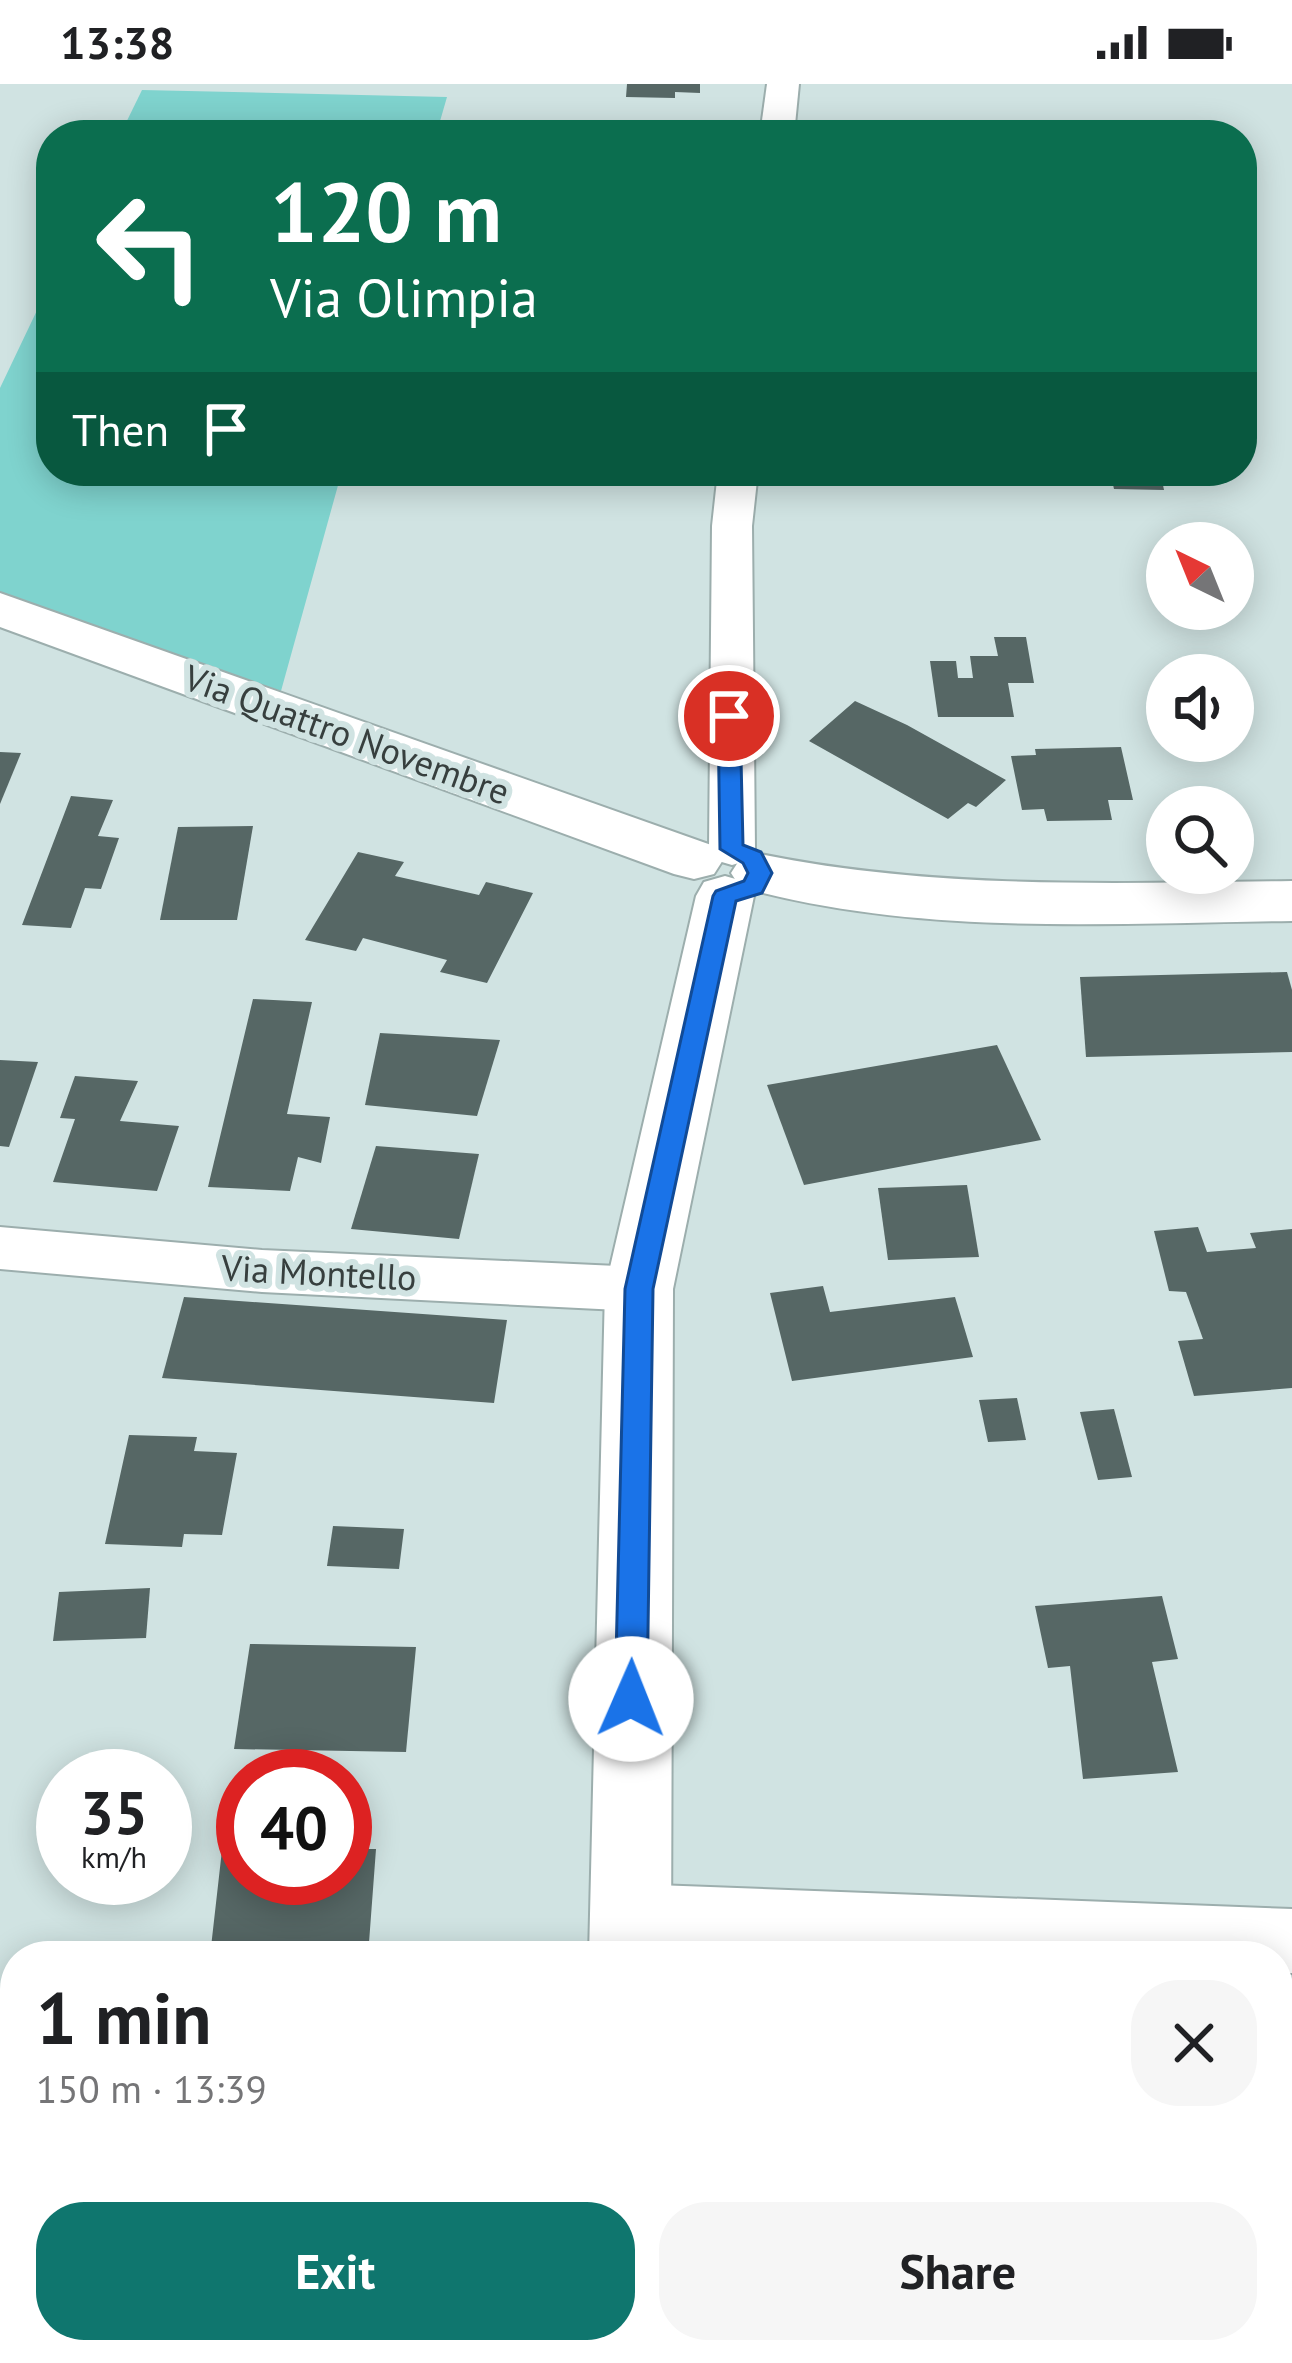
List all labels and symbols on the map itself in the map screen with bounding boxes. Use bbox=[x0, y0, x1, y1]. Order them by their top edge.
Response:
north arrow bbox=[1146, 522, 1254, 630]
street label: Via Quattro Novembre bbox=[177, 653, 516, 815]
pin bbox=[678, 665, 780, 767]
street label: Via Montello bbox=[219, 1243, 418, 1301]
position arrow bbox=[568, 1636, 694, 1762]
speed limit sign: 40 bbox=[216, 1749, 372, 1905]

